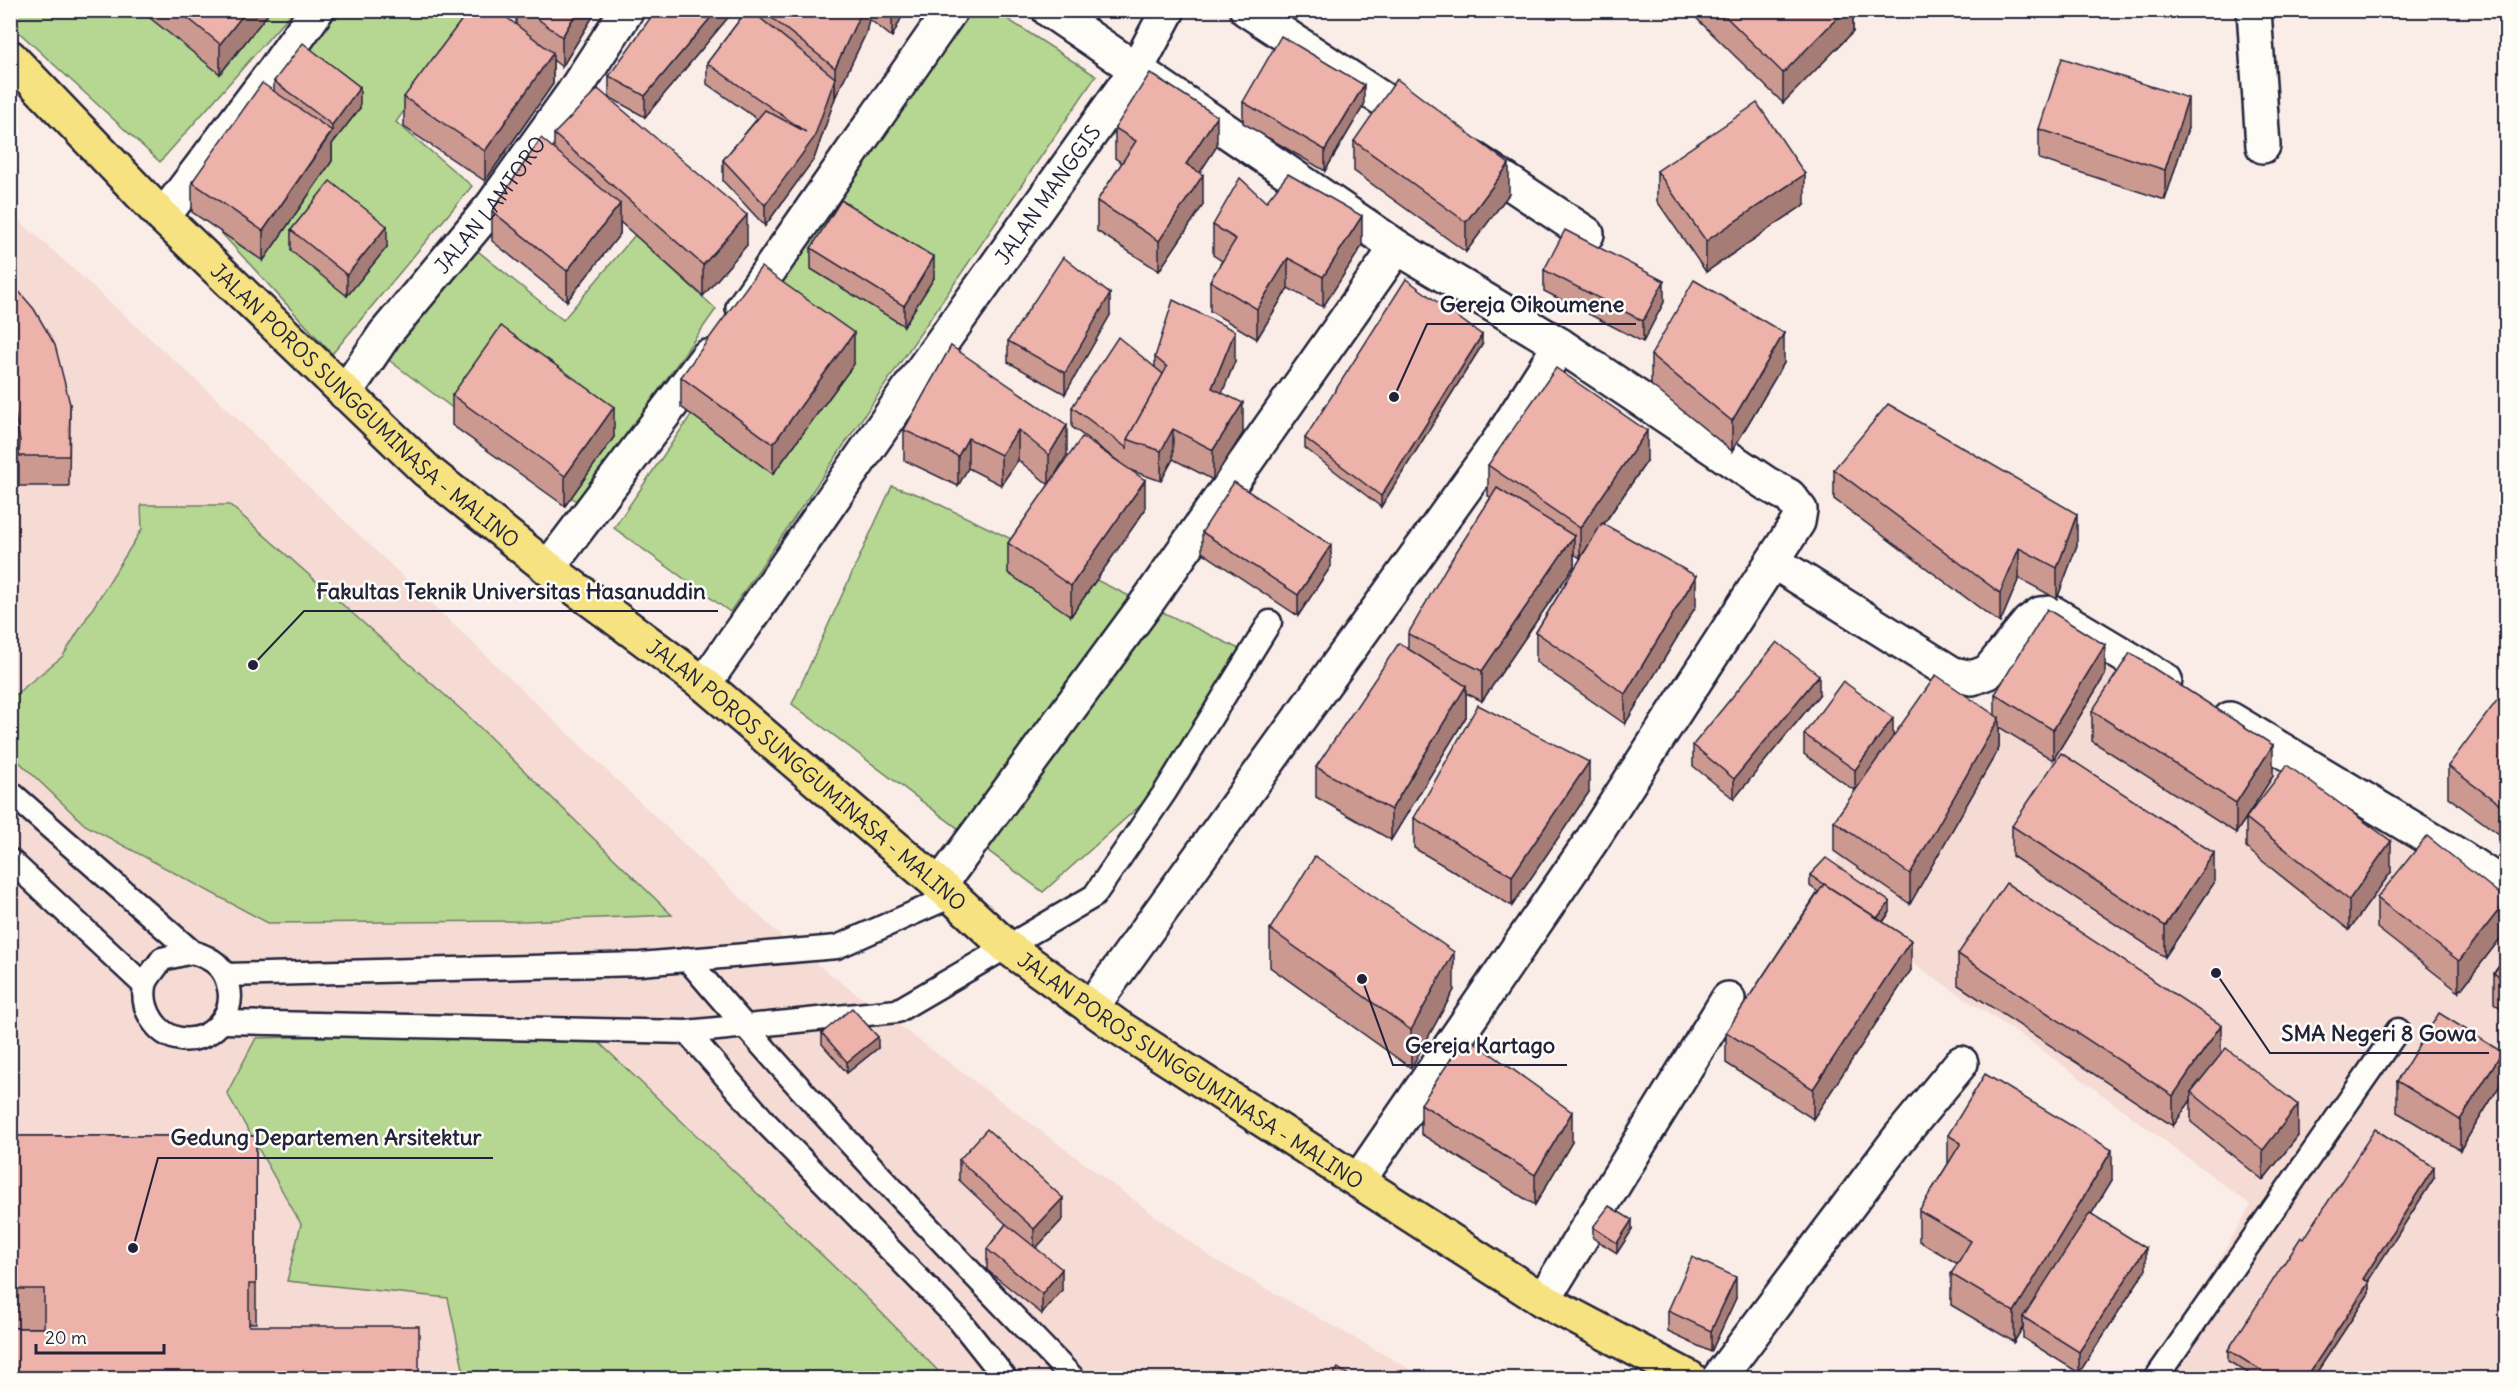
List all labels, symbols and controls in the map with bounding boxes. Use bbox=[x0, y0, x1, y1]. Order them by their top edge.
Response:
street label: JALAN MANGGIS bbox=[988, 119, 1106, 269]
street label: JALAN LAMTORO bbox=[428, 130, 552, 279]
street label: JALAN POROS SUNGGUMINASA - MALINO bbox=[205, 257, 525, 553]
callout: Gereja Oikoumene bbox=[1427, 284, 1636, 324]
text: Gereja Oikoumene bbox=[1440, 290, 1624, 318]
callout: Fakultas Teknik Universitas Hasanuddin bbox=[304, 571, 718, 611]
text: Fakultas Teknik Universitas Hasanuddin bbox=[316, 577, 706, 605]
street label: JALAN POROS SUNGGUMINASA - MALINO bbox=[641, 633, 972, 916]
street label: JALAN POROS SUNGGUMINASA - MALINO bbox=[1013, 946, 1369, 1195]
callout: SMA Negeri 8 Gowa bbox=[2270, 1013, 2489, 1053]
text: SMA Negeri 8 Gowa bbox=[2281, 1019, 2477, 1047]
callout: Gereja Kartago bbox=[1393, 1025, 1567, 1065]
text: Gereja Kartago bbox=[1405, 1031, 1555, 1059]
callout: Gedung Departemen Arsitektur bbox=[158, 1118, 493, 1158]
text: Gedung Departemen Arsitektur bbox=[171, 1123, 483, 1151]
scale bar bbox=[36, 1317, 164, 1355]
text: 20 m bbox=[45, 1326, 87, 1349]

